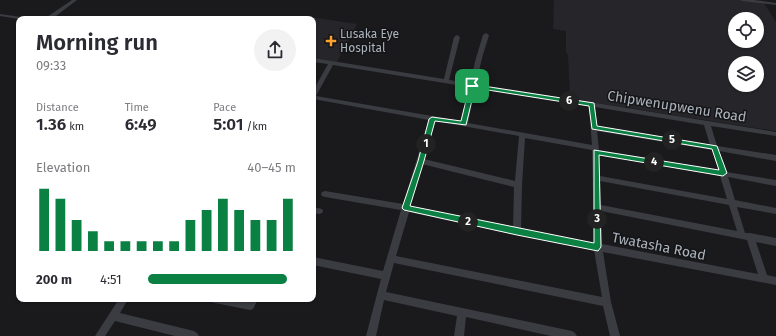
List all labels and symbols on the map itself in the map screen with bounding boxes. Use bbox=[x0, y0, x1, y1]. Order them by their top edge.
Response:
place label: Lusaka Eye Hospital bbox=[340, 27, 399, 55]
marker: Lusaka Eye Hospital bbox=[325, 35, 337, 47]
pin bbox=[455, 69, 489, 103]
street label: Chipwenupwenu Road bbox=[606, 87, 748, 126]
pin: 6 bbox=[559, 91, 579, 111]
pin: 5 bbox=[662, 130, 682, 150]
pin: 1 bbox=[416, 134, 436, 154]
pin: 4 bbox=[644, 152, 664, 172]
pin: 3 bbox=[587, 209, 607, 229]
pin: 2 bbox=[458, 212, 478, 232]
street label: Twatasha Road bbox=[611, 229, 707, 264]

